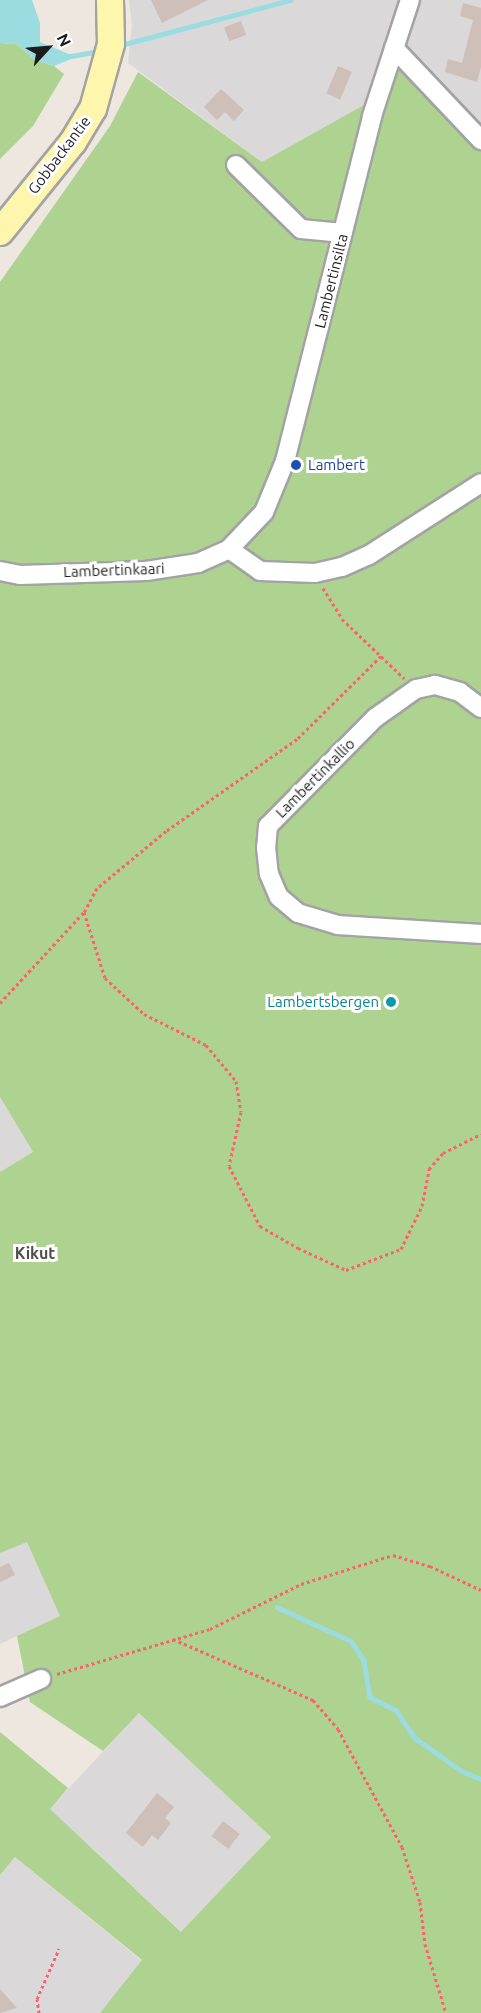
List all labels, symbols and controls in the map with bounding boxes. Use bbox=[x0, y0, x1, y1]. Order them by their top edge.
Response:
north arrow bbox=[18, 18, 78, 78]
text: N bbox=[53, 31, 75, 49]
street label: Gobbackantie bbox=[24, 113, 94, 197]
street label: Lambertinsilta bbox=[311, 232, 351, 330]
place label: Lambert bbox=[308, 456, 365, 474]
marker: Lambert bbox=[289, 458, 303, 472]
street label: Lambertinkaari bbox=[63, 559, 165, 581]
street label: Lambertinkallio bbox=[272, 735, 358, 821]
place label: Lambertsbergen bbox=[267, 993, 379, 1011]
marker: Lambertsbergen bbox=[384, 995, 398, 1009]
district label: Kikut bbox=[15, 1243, 55, 1263]

